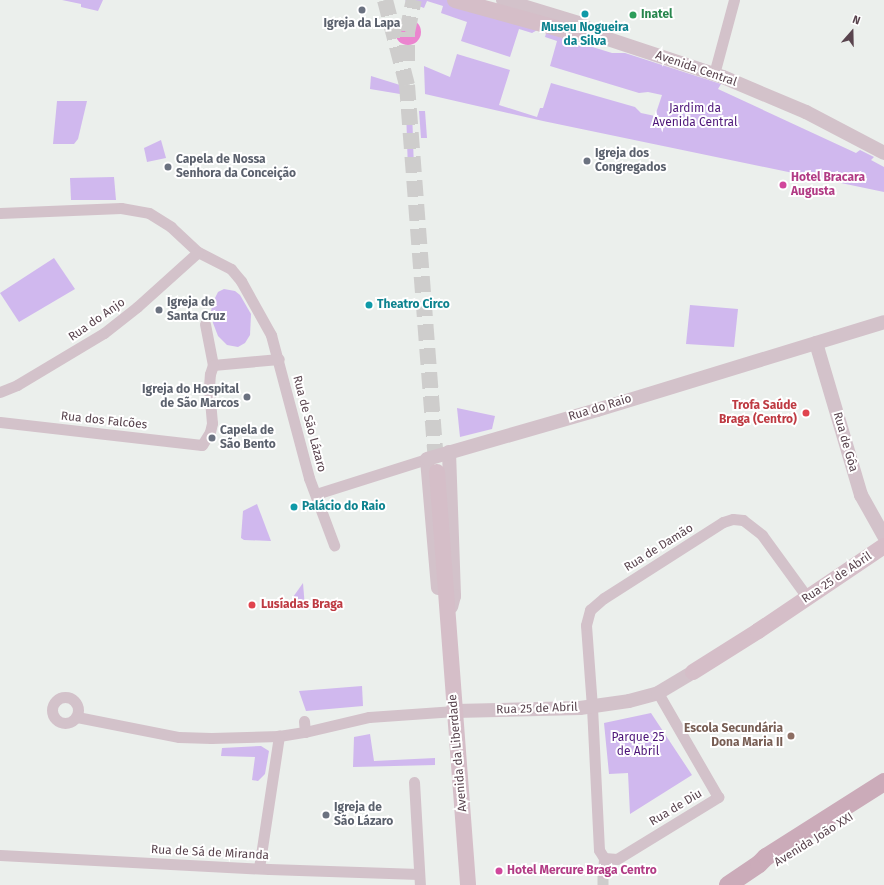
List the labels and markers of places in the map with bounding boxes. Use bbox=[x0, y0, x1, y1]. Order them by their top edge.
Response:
marker: Igreja da Lapa bbox=[357, 5, 367, 15]
place label: Inatel bbox=[641, 8, 673, 22]
marker: Museu Nogueira da Silva bbox=[580, 9, 590, 19]
marker: Inatel bbox=[628, 10, 638, 20]
place label: Igreja da Lapa bbox=[324, 17, 400, 31]
place label: Museu Nogueira da Silva bbox=[541, 21, 629, 49]
place label: Igreja dos Congregados bbox=[595, 147, 666, 175]
place label: Capela de Nossa Senhora da Conceição bbox=[176, 153, 296, 181]
marker: Igreja dos Congregados bbox=[582, 156, 592, 166]
marker: Capela de Nossa Senhora da Conceição bbox=[163, 162, 173, 172]
place label: Hotel Bracara Augusta bbox=[791, 171, 865, 199]
marker: Hotel Bracara Augusta bbox=[778, 180, 788, 190]
place label: Igreja de Santa Cruz bbox=[167, 296, 225, 324]
place label: Theatro Circo bbox=[377, 298, 450, 312]
marker: Theatro Circo bbox=[364, 300, 374, 310]
marker: Igreja de Santa Cruz bbox=[154, 305, 164, 315]
place label: Igreja do Hospital de São Marcos bbox=[142, 383, 239, 411]
marker: Igreja do Hospital de São Marcos bbox=[242, 392, 252, 402]
place label: Trofa Saúde Braga (Centro) bbox=[719, 399, 797, 427]
marker: Trofa Saúde Braga (Centro) bbox=[800, 407, 812, 419]
place label: Capela de São Bento bbox=[220, 424, 276, 452]
marker: Capela de São Bento bbox=[207, 433, 217, 443]
place label: Palácio do Raio bbox=[302, 500, 385, 514]
marker: Palácio do Raio bbox=[289, 502, 299, 512]
place label: Lusíadas Braga bbox=[261, 598, 343, 612]
marker: Lusíadas Braga bbox=[246, 599, 258, 611]
place label: Escola Secundária Dona Maria II bbox=[684, 722, 783, 750]
marker: Escola Secundária Dona Maria II bbox=[786, 731, 796, 741]
place label: Igreja de São Lázaro bbox=[334, 801, 393, 829]
marker: Igreja de São Lázaro bbox=[321, 810, 331, 820]
place label: Hotel Mercure Braga Centro bbox=[507, 864, 657, 878]
marker: Hotel Mercure Braga Centro bbox=[494, 866, 504, 876]

